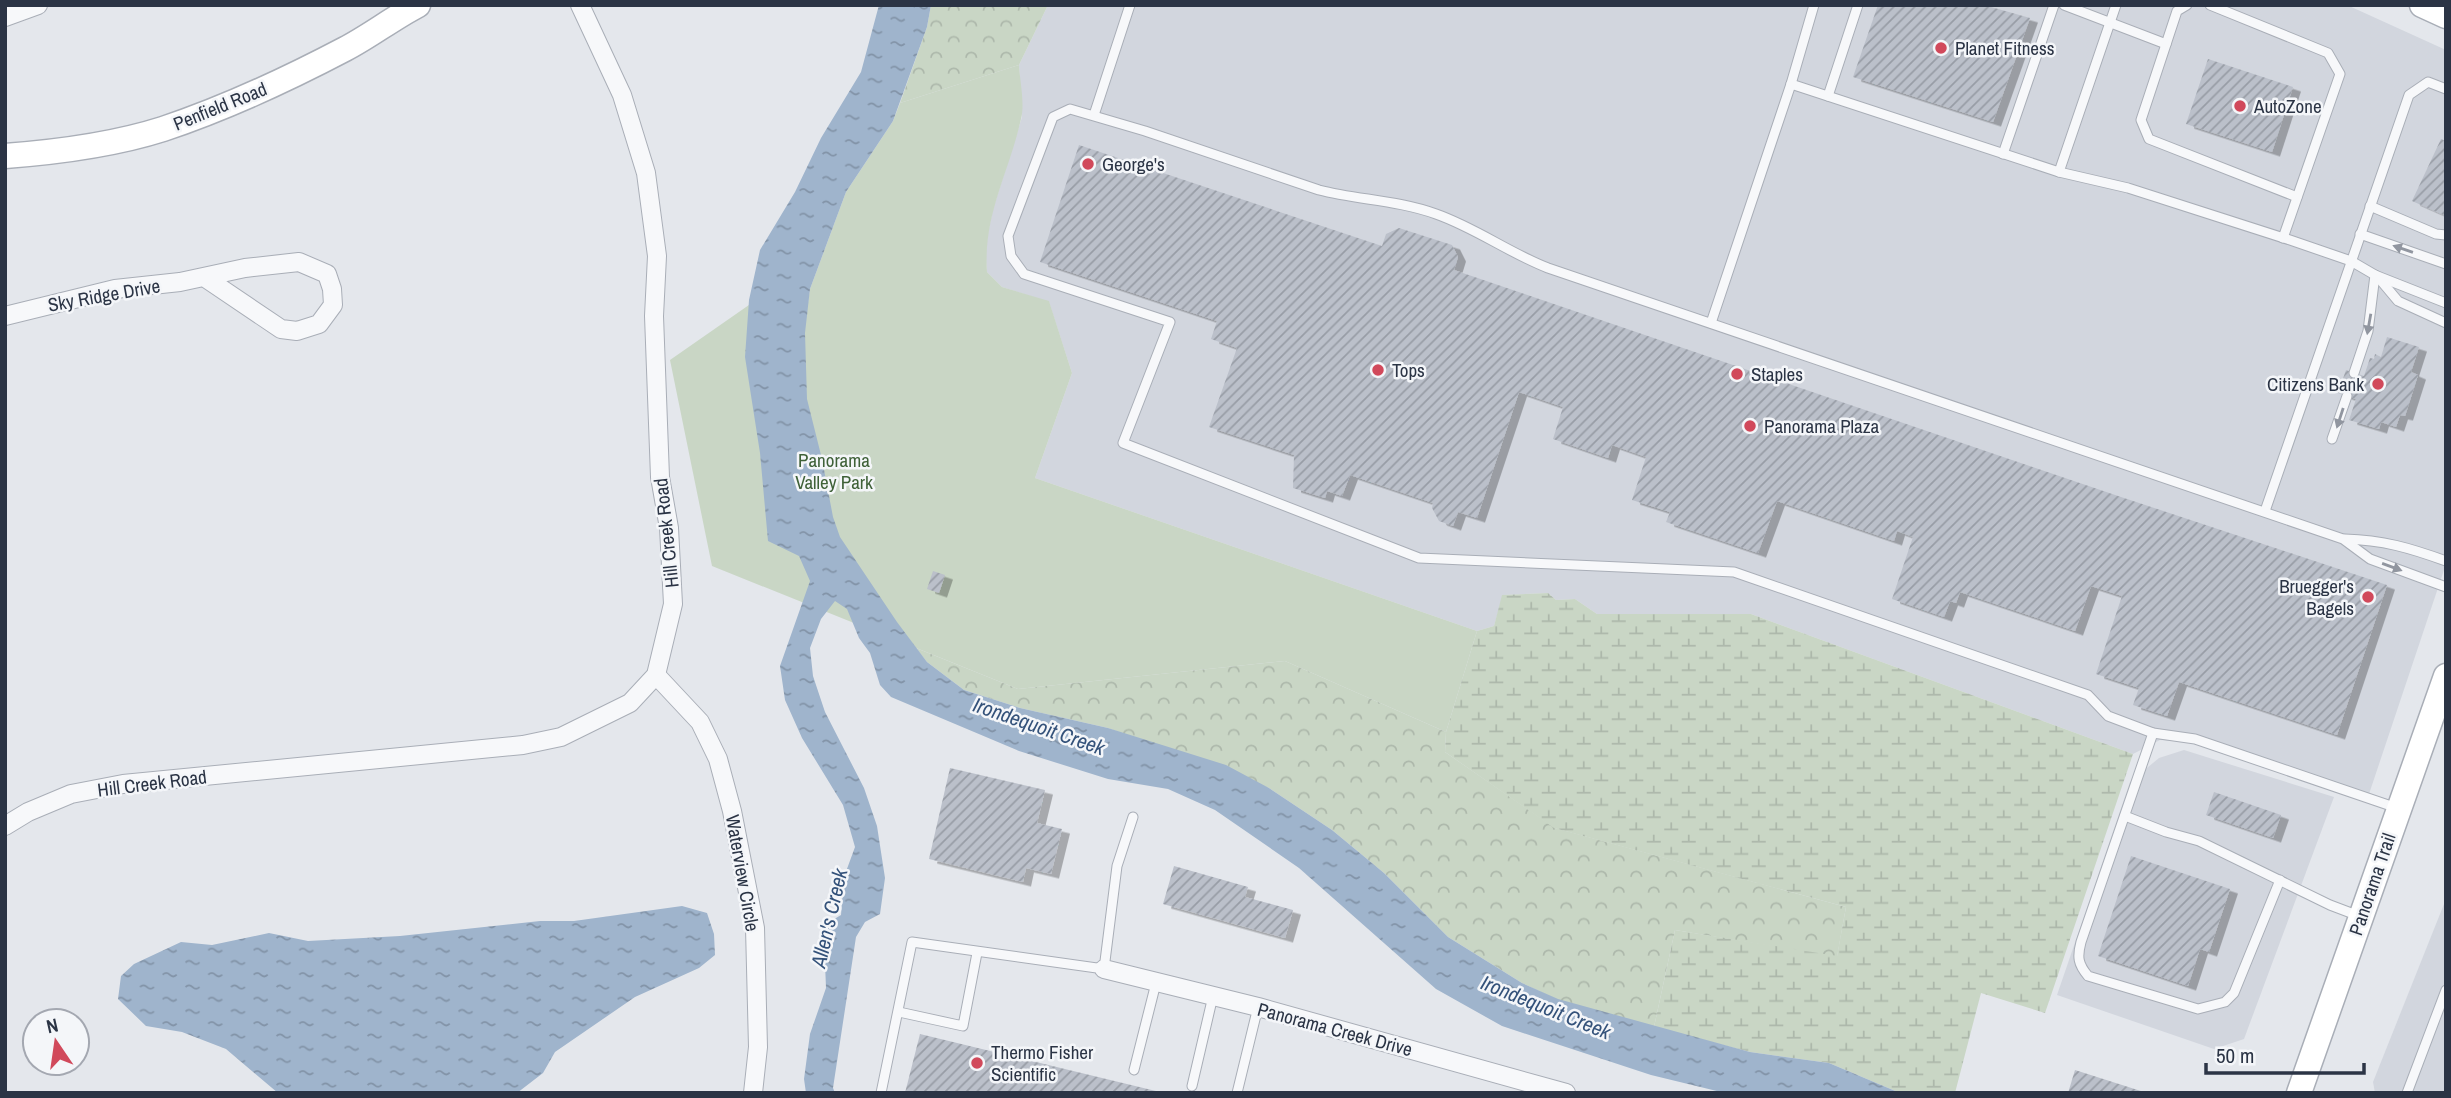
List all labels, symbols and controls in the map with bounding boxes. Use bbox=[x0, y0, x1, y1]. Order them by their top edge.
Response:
place label: Planet Fitness bbox=[1955, 35, 2055, 61]
marker: Planet Fitness bbox=[1933, 40, 1949, 56]
street label: Penfield Road bbox=[169, 75, 271, 137]
place label: AutoZone bbox=[2253, 93, 2322, 119]
marker: AutoZone bbox=[2232, 98, 2248, 114]
place label: George's bbox=[1102, 151, 1165, 177]
marker: George's bbox=[1080, 156, 1096, 172]
one-way arrow bbox=[2392, 243, 2413, 254]
street label: Sky Ridge Drive bbox=[46, 272, 162, 318]
one-way arrow bbox=[2363, 313, 2374, 335]
place label: Tops bbox=[1392, 357, 1425, 383]
place label: Staples bbox=[1751, 361, 1803, 387]
marker: Tops bbox=[1370, 362, 1386, 378]
marker: Staples bbox=[1729, 366, 1745, 382]
place label: Citizens Bank bbox=[2267, 371, 2364, 397]
marker: Citizens Bank bbox=[2370, 376, 2386, 392]
one-way arrow bbox=[2334, 407, 2344, 428]
place label: Panorama Plaza bbox=[1764, 413, 1880, 439]
marker: Panorama Plaza bbox=[1742, 418, 1758, 434]
park label: Panorama Valley Park bbox=[795, 447, 873, 495]
street label: Hill Creek Road bbox=[647, 477, 685, 589]
one-way arrow bbox=[2382, 562, 2403, 573]
place label: Bruegger's Bagels bbox=[2279, 573, 2354, 621]
marker: Bruegger's Bagels bbox=[2360, 589, 2376, 605]
water label: Irondequoit Creek bbox=[969, 690, 1110, 763]
street label: Hill Creek Road bbox=[96, 763, 208, 803]
street label: Waterview Circle bbox=[720, 813, 766, 933]
street label: Panorama Trail bbox=[2342, 829, 2402, 939]
water label: Allen's Creek bbox=[803, 864, 855, 971]
water label: Irondequoit Creek bbox=[1477, 968, 1617, 1047]
street label: Panorama Creek Drive bbox=[1255, 996, 1415, 1062]
north arrow bbox=[21, 1007, 91, 1077]
text: N bbox=[44, 1012, 61, 1039]
scale bar bbox=[2206, 1032, 2364, 1076]
place label: Thermo Fisher Scientific bbox=[991, 1039, 1094, 1087]
text: 50 m bbox=[2216, 1041, 2254, 1070]
marker: Thermo Fisher Scientific bbox=[969, 1055, 985, 1071]

